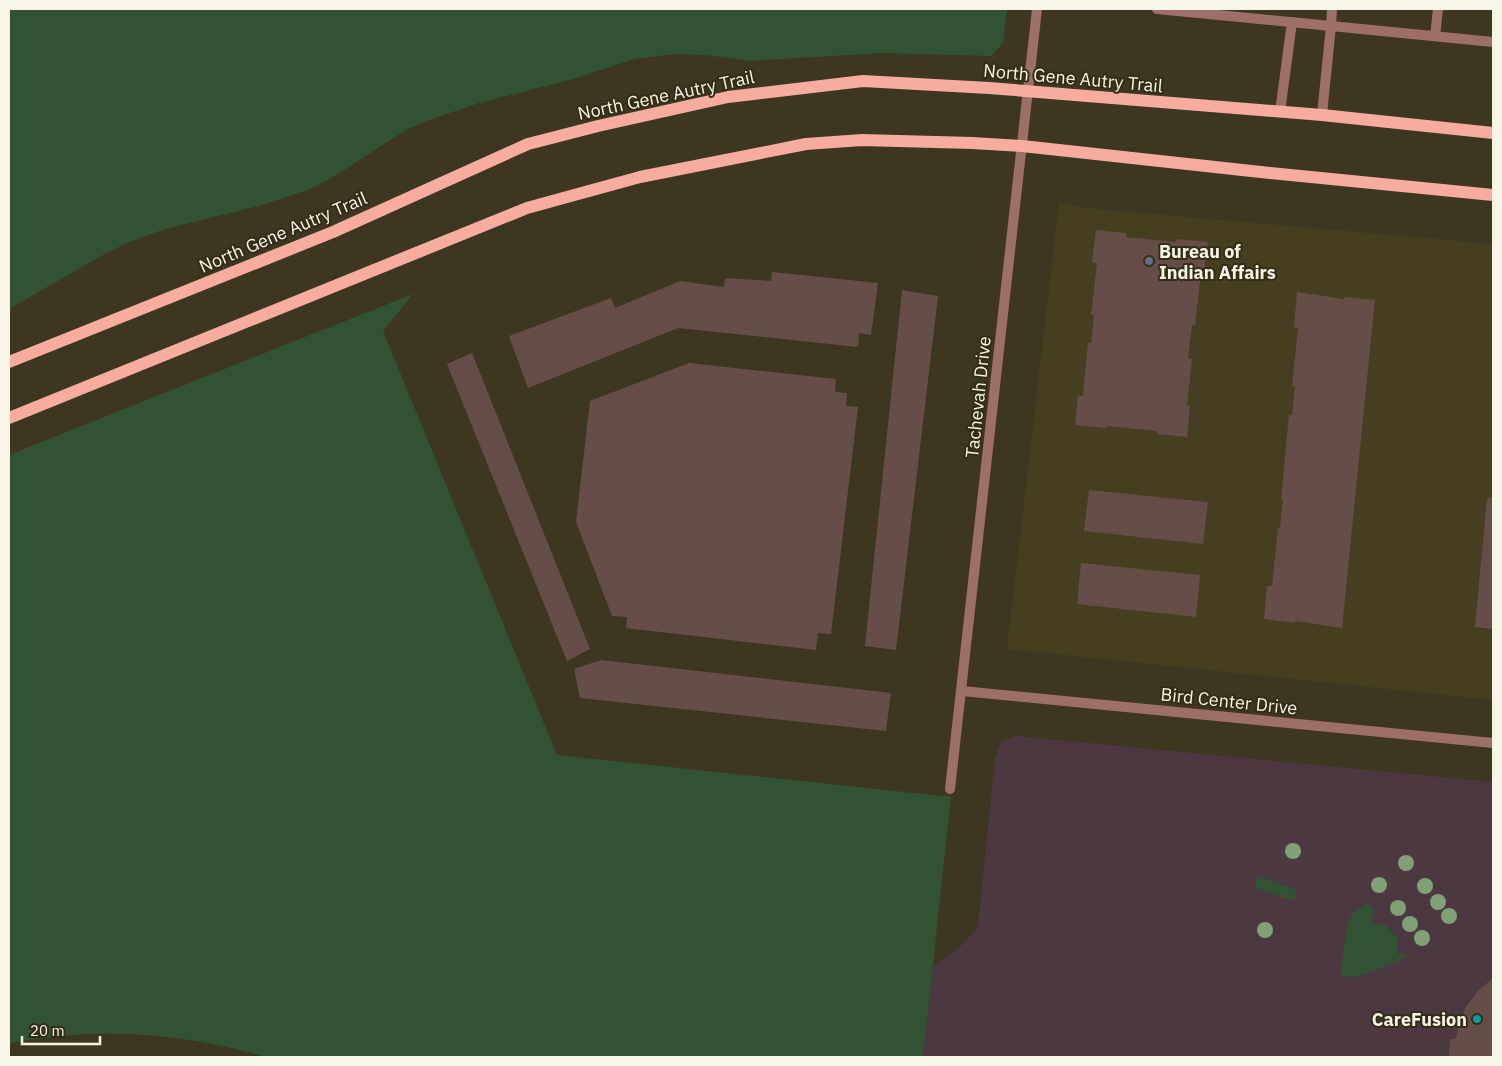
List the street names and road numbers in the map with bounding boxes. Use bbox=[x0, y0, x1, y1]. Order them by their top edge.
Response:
street label: North Gene Autry Trail bbox=[982, 59, 1164, 97]
street label: North Gene Autry Trail bbox=[575, 65, 757, 125]
street label: North Gene Autry Trail bbox=[196, 186, 370, 278]
street label: Tachevah Drive bbox=[960, 335, 996, 459]
street label: Bird Center Drive bbox=[1159, 682, 1299, 720]

